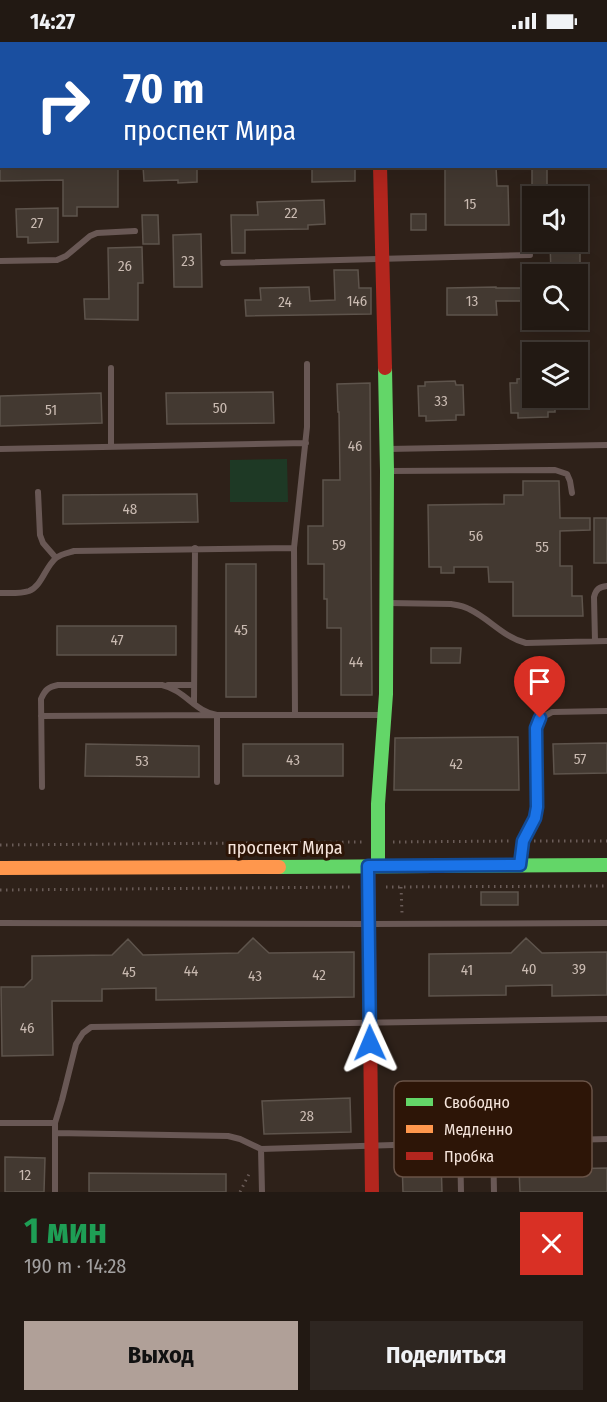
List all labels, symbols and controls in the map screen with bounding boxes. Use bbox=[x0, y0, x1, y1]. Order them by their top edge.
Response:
text: 14:27 bbox=[30, 8, 75, 35]
text: 70 m bbox=[123, 64, 204, 114]
icon: right bbox=[24, 66, 102, 144]
text: проспект Мира bbox=[123, 115, 296, 147]
map controls bbox=[522, 186, 588, 408]
button: sound bbox=[522, 186, 588, 252]
house number: 15 bbox=[464, 195, 476, 213]
house number: 22 bbox=[284, 204, 298, 222]
house number: 27 bbox=[31, 214, 43, 232]
house number: 23 bbox=[181, 252, 195, 270]
house number: 26 bbox=[118, 257, 132, 275]
button: search bbox=[522, 264, 588, 330]
house number: 146 bbox=[347, 292, 367, 310]
house number: 13 bbox=[466, 292, 479, 310]
house number: 24 bbox=[278, 293, 292, 311]
button: layers bbox=[522, 342, 588, 408]
house number: 33 bbox=[434, 392, 448, 410]
house number: 50 bbox=[213, 399, 227, 417]
house number: 51 bbox=[45, 401, 57, 419]
house number: 46 bbox=[348, 437, 362, 455]
house number: 48 bbox=[123, 500, 137, 518]
house number: 56 bbox=[469, 527, 483, 545]
house number: 59 bbox=[332, 536, 346, 554]
house number: 55 bbox=[535, 538, 549, 556]
house number: 45 bbox=[234, 621, 248, 639]
house number: 47 bbox=[110, 631, 124, 649]
house number: 44 bbox=[349, 653, 363, 671]
pin bbox=[514, 656, 565, 718]
icon: arrive bbox=[523, 665, 556, 698]
house number: 57 bbox=[574, 750, 586, 768]
house number: 43 bbox=[286, 751, 300, 769]
house number: 53 bbox=[135, 752, 149, 770]
house number: 42 bbox=[449, 755, 463, 773]
street label: проспект Мира bbox=[227, 837, 343, 859]
house number: 40 bbox=[521, 960, 537, 978]
house number: 39 bbox=[572, 960, 586, 978]
house number: 41 bbox=[461, 961, 473, 979]
house number: 44 bbox=[184, 962, 198, 980]
house number: 45 bbox=[122, 963, 136, 981]
house number: 42 bbox=[312, 966, 326, 984]
house number: 43 bbox=[248, 967, 262, 985]
position arrow bbox=[338, 1011, 402, 1075]
house number: 46 bbox=[20, 1019, 34, 1037]
legend bbox=[394, 1081, 592, 1177]
text: Свободно bbox=[444, 1093, 510, 1112]
house number: 28 bbox=[300, 1107, 314, 1125]
text: Медленно bbox=[444, 1120, 513, 1139]
text: Пробка bbox=[444, 1147, 494, 1166]
house number: 12 bbox=[19, 1166, 32, 1184]
text: 1 мин bbox=[24, 1209, 107, 1253]
button: close bbox=[520, 1212, 583, 1275]
text: 190 m · 14:28 bbox=[24, 1254, 126, 1278]
button: Выход bbox=[24, 1321, 298, 1390]
button: Поделиться bbox=[310, 1321, 583, 1390]

